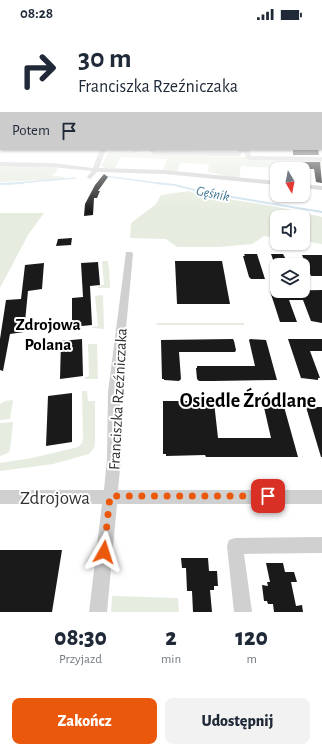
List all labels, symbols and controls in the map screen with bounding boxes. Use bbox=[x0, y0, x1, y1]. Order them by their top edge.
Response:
text: 08:28 bbox=[20, 6, 53, 21]
icon: right bbox=[12, 44, 64, 96]
text: 30 m bbox=[78, 45, 131, 73]
text: Franciszka Rzeźniczaka bbox=[78, 78, 238, 96]
icon: arrive bbox=[58, 120, 80, 142]
text: Potem bbox=[12, 123, 50, 138]
north arrow bbox=[270, 162, 310, 202]
map controls bbox=[270, 162, 310, 298]
water label: Gęśnik bbox=[195, 184, 231, 204]
button: sound bbox=[270, 210, 310, 250]
button: layers bbox=[270, 258, 310, 298]
district label: Zdrojowa Polana bbox=[15, 316, 81, 353]
street label: Franciszka Rzeźniczaka bbox=[106, 328, 130, 471]
district label: Osiedle Źródlane bbox=[180, 387, 316, 411]
pin bbox=[251, 479, 285, 513]
icon: arrive bbox=[257, 485, 279, 507]
street label: Zdrojowa bbox=[20, 489, 90, 508]
position arrow bbox=[83, 531, 125, 573]
text: 08:30 bbox=[54, 626, 107, 650]
text: 2 bbox=[165, 626, 177, 650]
text: 120 bbox=[235, 626, 268, 650]
text: Przyjazd bbox=[59, 653, 102, 666]
text: min bbox=[161, 653, 181, 666]
text: m bbox=[246, 653, 257, 666]
button: Zakończ bbox=[12, 698, 157, 744]
button: Udostępnij bbox=[165, 698, 310, 744]

